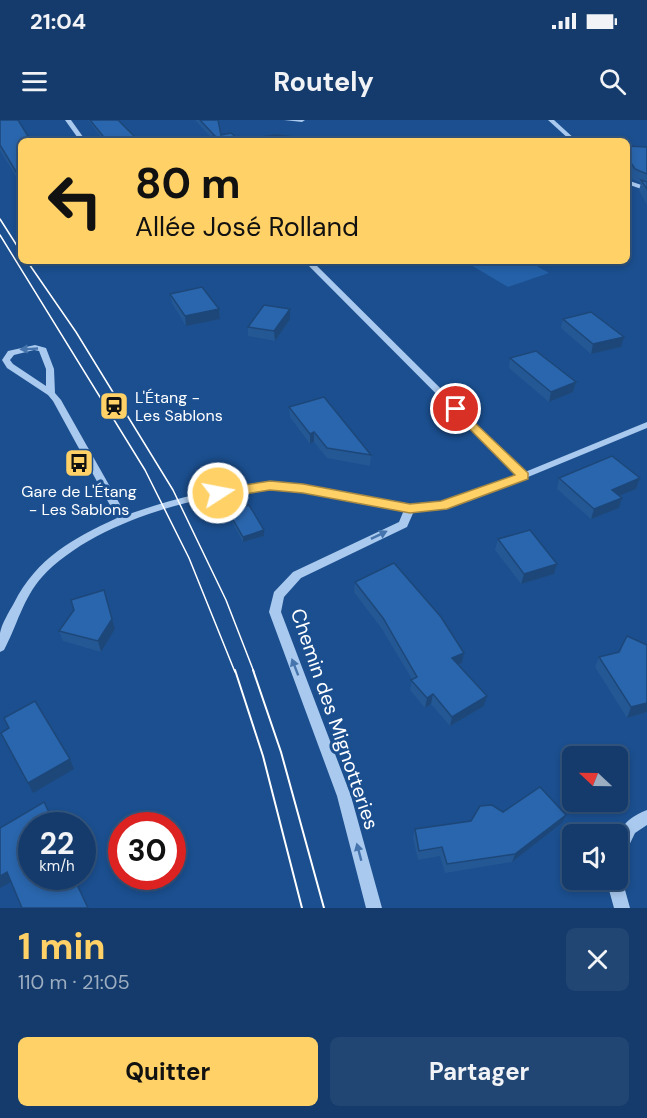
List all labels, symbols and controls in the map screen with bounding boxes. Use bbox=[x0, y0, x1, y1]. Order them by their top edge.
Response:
text: 21:04 bbox=[30, 7, 86, 36]
text: Routely bbox=[273, 64, 374, 99]
icon: menu bbox=[18, 65, 51, 98]
icon: search bbox=[596, 65, 629, 98]
text: 80 m bbox=[135, 156, 241, 211]
icon: left bbox=[36, 162, 114, 240]
text: Allée José Rolland bbox=[135, 209, 359, 244]
one-way arrow bbox=[19, 345, 38, 354]
pin bbox=[430, 383, 481, 434]
place label: L'Étang - Les Sablons bbox=[135, 387, 223, 426]
station icon: L'Étang - Les Sablons bbox=[98, 390, 130, 422]
icon: arrive bbox=[439, 392, 472, 425]
bus stop icon: Gare de L'Étang - Les Sablons bbox=[63, 447, 95, 479]
position arrow bbox=[186, 461, 250, 525]
place label: Gare de L'Étang - Les Sablons bbox=[21, 481, 137, 520]
one-way arrow bbox=[371, 531, 388, 540]
street label: Chemin des Mignotteries bbox=[285, 605, 385, 833]
one-way arrow bbox=[290, 658, 300, 676]
north arrow bbox=[562, 746, 628, 812]
map controls bbox=[562, 746, 628, 890]
speed limit sign: 30 bbox=[108, 812, 186, 890]
text: 22 bbox=[40, 824, 74, 863]
button: sound bbox=[562, 824, 628, 890]
one-way arrow bbox=[354, 842, 363, 860]
text: km/h bbox=[39, 856, 75, 876]
text: 1 min bbox=[18, 923, 106, 970]
button: close bbox=[566, 928, 629, 991]
text: 110 m · 21:05 bbox=[18, 969, 130, 995]
button: Quitter bbox=[18, 1037, 318, 1106]
button: Partager bbox=[330, 1037, 629, 1106]

